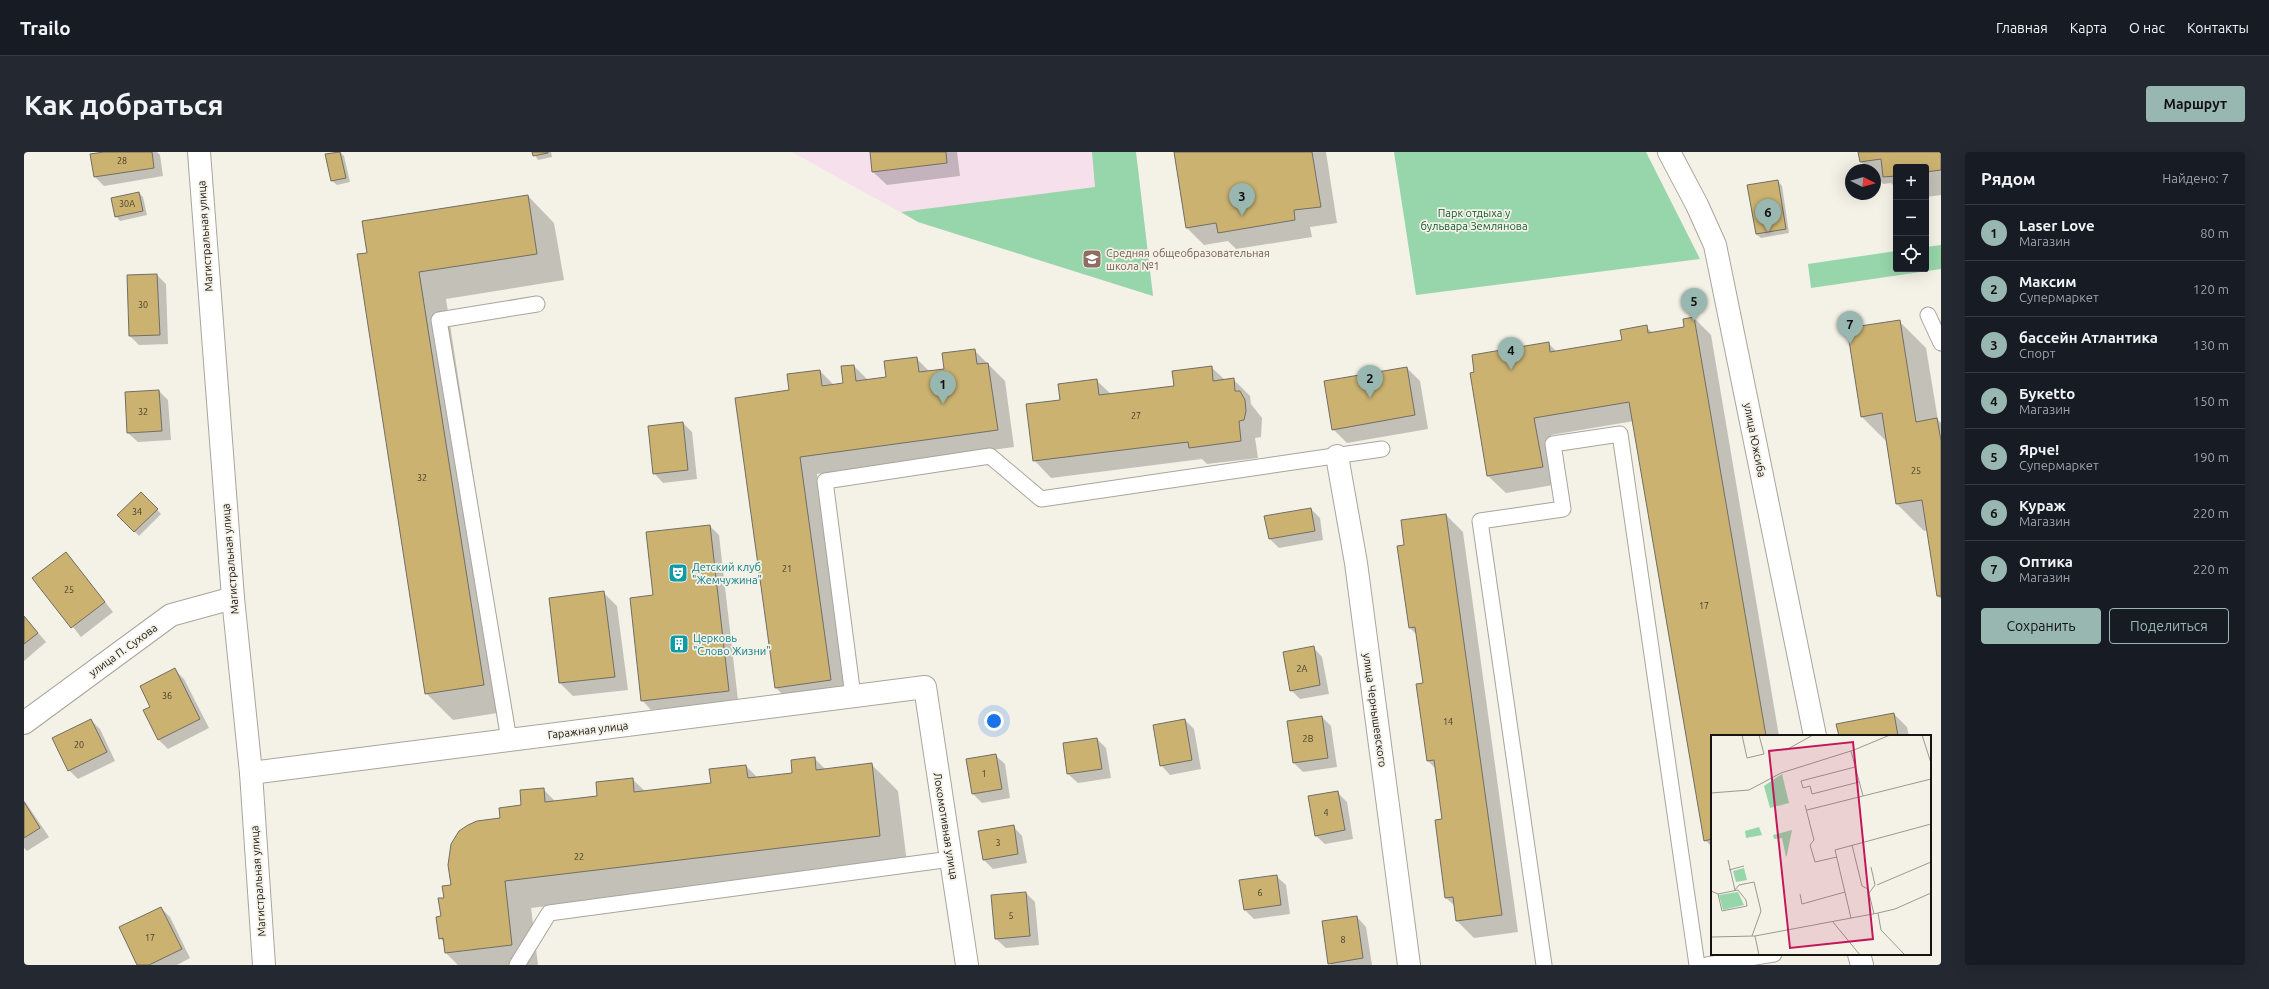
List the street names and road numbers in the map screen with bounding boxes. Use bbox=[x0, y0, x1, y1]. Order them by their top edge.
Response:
street label: Магистральная улица bbox=[195, 180, 215, 292]
street label: улица Южсиба bbox=[1742, 402, 1768, 478]
street label: Магистральная улица bbox=[219, 503, 241, 615]
street label: улица П. Сухова bbox=[87, 621, 159, 679]
street label: улица Чернышевского bbox=[1361, 652, 1389, 768]
street label: Гаражная улица bbox=[547, 719, 629, 741]
street label: Локомотивная улица bbox=[932, 772, 960, 880]
street label: Магистральная улица bbox=[248, 825, 268, 937]

